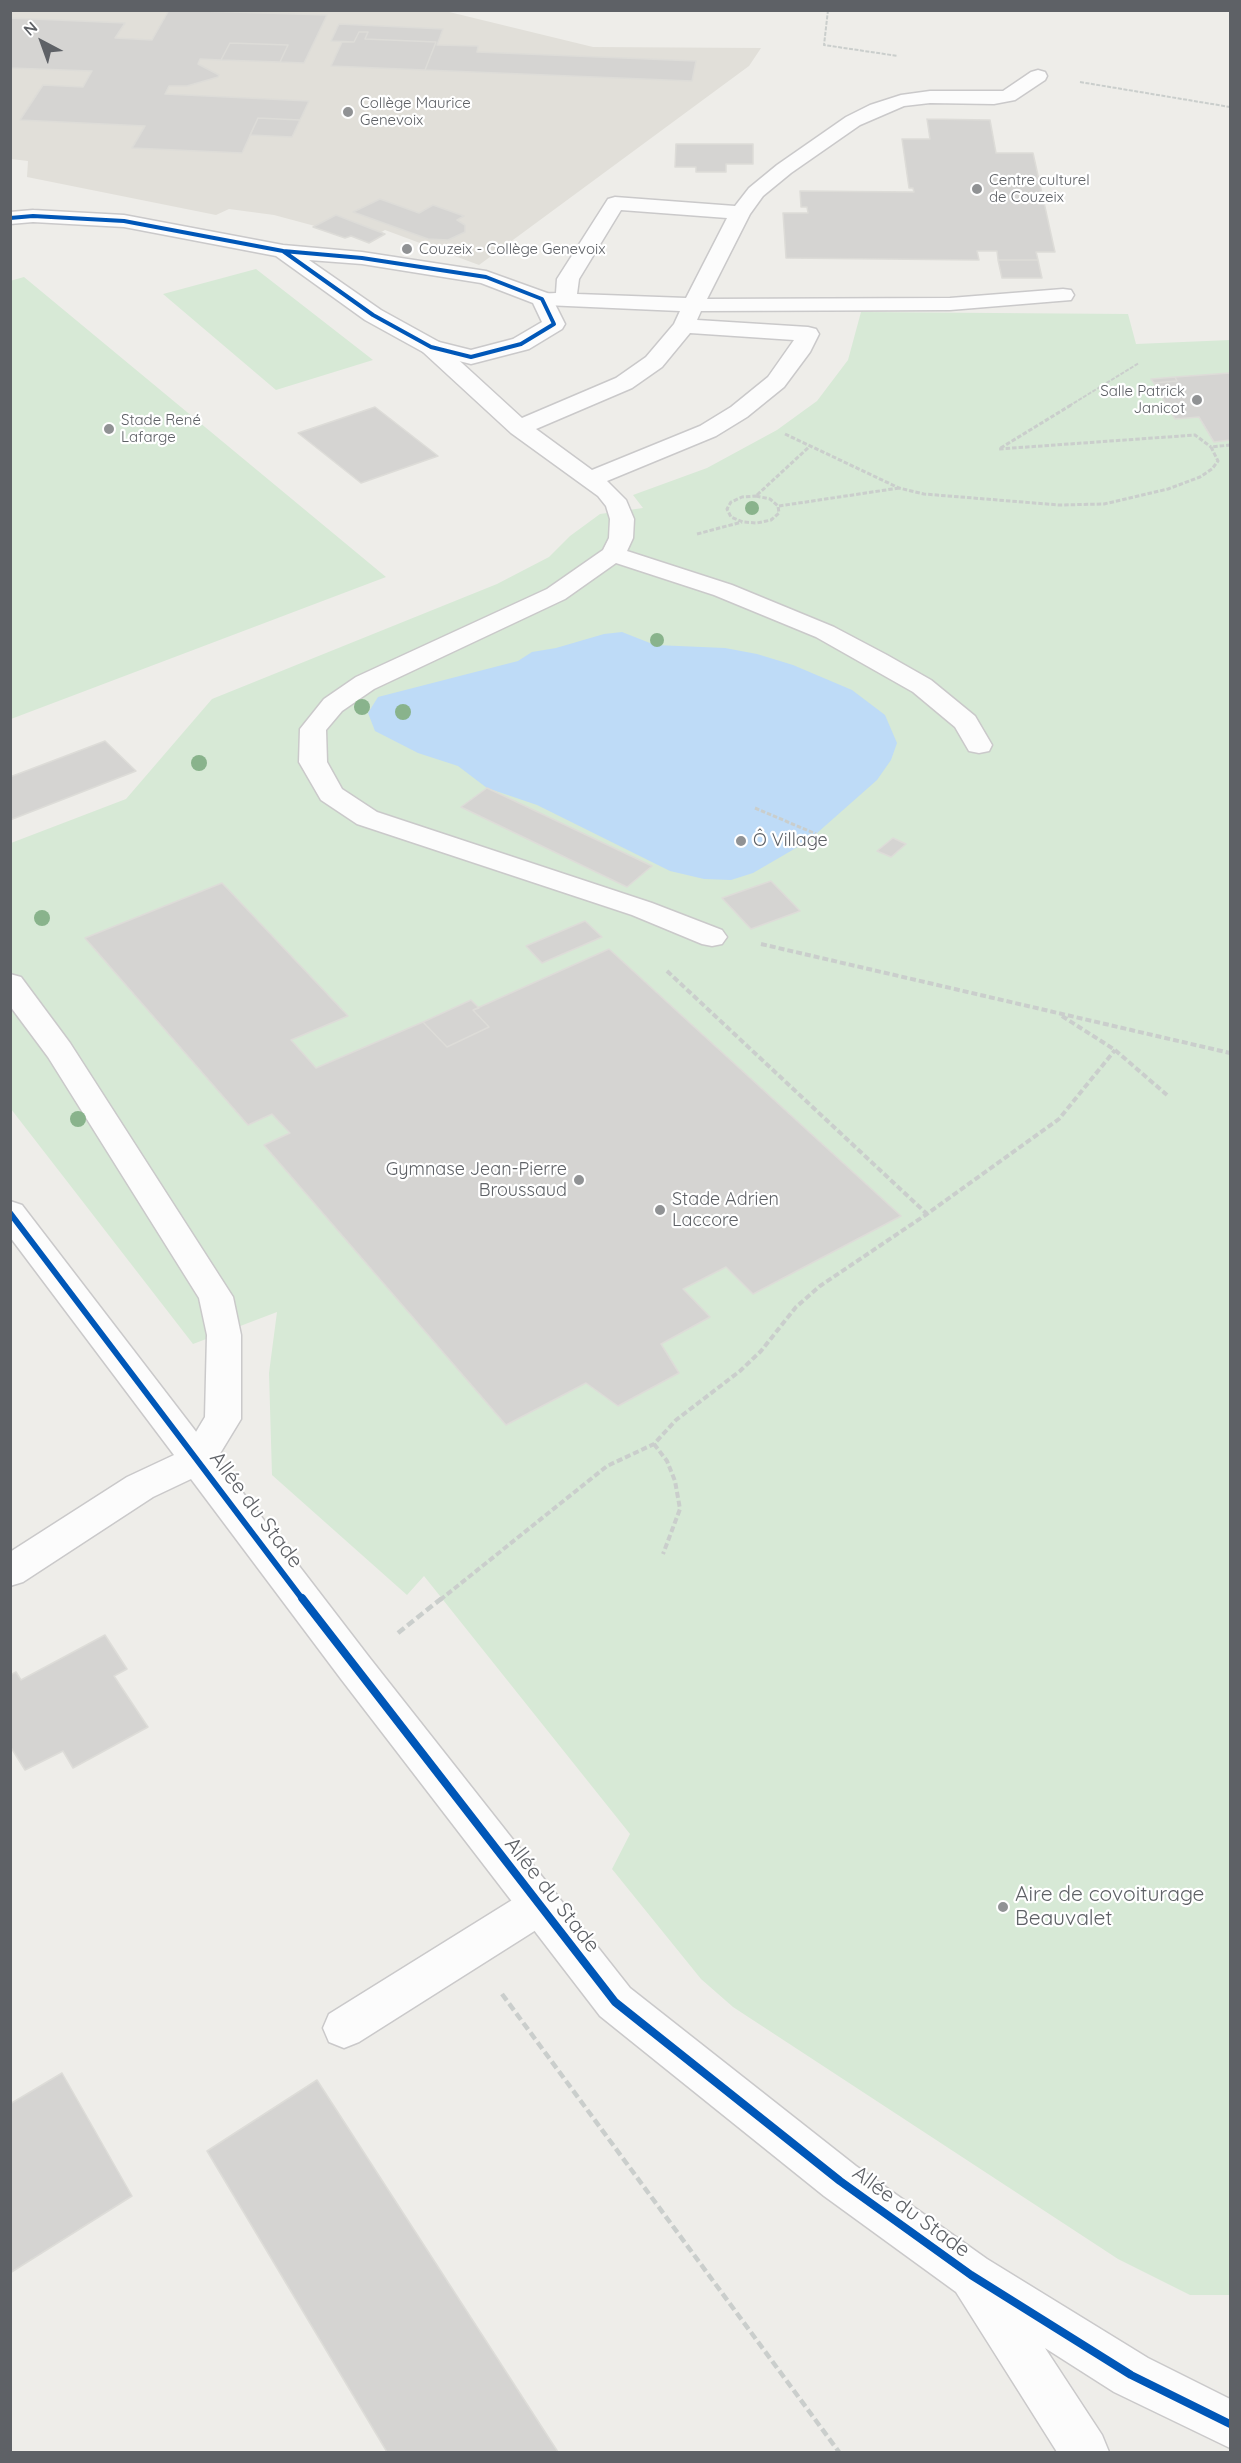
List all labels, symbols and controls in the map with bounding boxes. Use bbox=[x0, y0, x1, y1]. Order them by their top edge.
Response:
north arrow bbox=[12, 12, 72, 72]
text: N bbox=[19, 17, 41, 40]
place label: Collège Maurice Genevoix bbox=[360, 94, 471, 129]
marker: Collège Maurice Genevoix bbox=[341, 105, 355, 119]
place label: Centre culturel de Couzeix bbox=[989, 171, 1090, 206]
marker: Centre culturel de Couzeix bbox=[970, 182, 984, 196]
place label: Couzeix - Collège Genevoix bbox=[419, 240, 605, 258]
marker: Couzeix - Collège Genevoix bbox=[400, 242, 414, 256]
place label: Salle Patrick Janicot bbox=[1100, 382, 1185, 417]
marker: Salle Patrick Janicot bbox=[1190, 393, 1204, 407]
place label: Stade René Lafarge bbox=[121, 411, 201, 446]
marker: Stade René Lafarge bbox=[102, 422, 116, 436]
place label: Ô Village bbox=[753, 830, 828, 852]
marker: Ô Village bbox=[734, 834, 748, 848]
place label: Gymnase Jean-Pierre Broussaud bbox=[386, 1159, 567, 1202]
marker: Gymnase Jean-Pierre Broussaud bbox=[572, 1173, 586, 1187]
place label: Stade Adrien Laccore bbox=[672, 1189, 779, 1232]
marker: Stade Adrien Laccore bbox=[653, 1203, 667, 1217]
street label: Allée du Stade bbox=[204, 1447, 308, 1573]
street label: Allée du Stade bbox=[499, 1832, 605, 1958]
place label: Aire de covoiturage Beauvalet bbox=[1015, 1882, 1204, 1932]
marker: Aire de covoiturage Beauvalet bbox=[996, 1900, 1010, 1914]
street label: Allée du Stade bbox=[847, 2161, 975, 2263]

